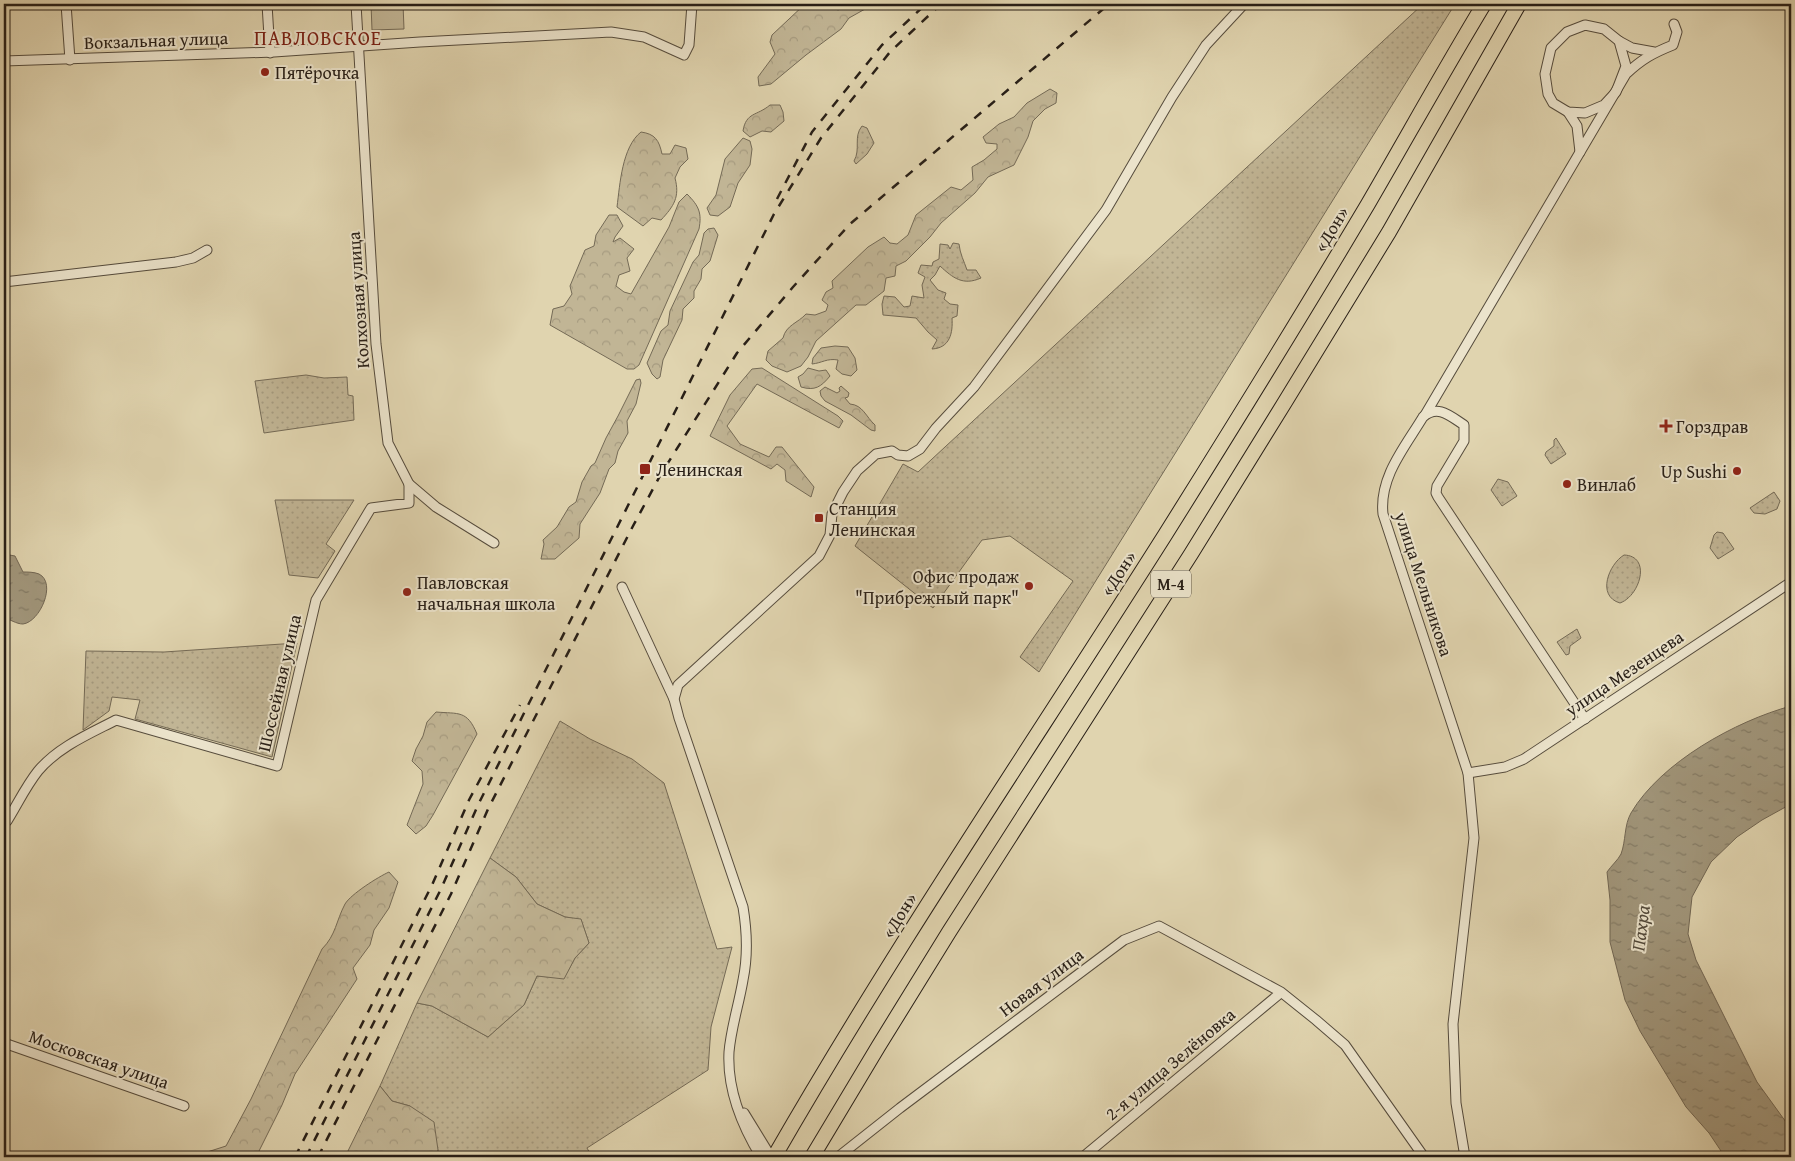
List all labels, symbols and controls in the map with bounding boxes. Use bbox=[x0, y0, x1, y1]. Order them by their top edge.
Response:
district label: ПАВЛОВСКОЕ bbox=[254, 23, 382, 52]
street label: Вокзальная улица bbox=[83, 24, 229, 56]
place label: Пятёрочка bbox=[275, 59, 360, 86]
marker: Пятёрочка bbox=[259, 66, 271, 78]
street label: «Дон» bbox=[1307, 201, 1355, 257]
street label: Колхозная улица bbox=[340, 230, 376, 369]
place label: Горздрав bbox=[1676, 413, 1749, 440]
marker: Горздрав bbox=[1660, 420, 1672, 432]
place label: Ленинская bbox=[656, 456, 743, 483]
place label: Up Sushi bbox=[1661, 458, 1727, 485]
marker: Ленинская bbox=[638, 462, 652, 476]
marker: Up Sushi bbox=[1731, 465, 1743, 477]
place label: Винлаб bbox=[1577, 471, 1636, 498]
marker: Винлаб bbox=[1561, 478, 1573, 490]
place label: Станция Ленинская bbox=[829, 495, 916, 543]
street label: улица Мельникова bbox=[1388, 507, 1460, 660]
marker: Станция Ленинская bbox=[813, 512, 825, 524]
street label: «Дон» bbox=[1093, 545, 1143, 601]
place label: Офис продаж "Прибрежный парк" bbox=[855, 563, 1020, 611]
place label: Павловская начальная школа bbox=[417, 569, 556, 617]
road number: М-4 bbox=[1151, 570, 1191, 598]
marker: Офис продаж "Прибрежный парк" bbox=[1023, 580, 1035, 592]
marker: Павловская начальная школа bbox=[401, 586, 413, 598]
street label: Шоссейная улица bbox=[250, 611, 308, 754]
street label: улица Мезенцева bbox=[1558, 623, 1689, 723]
street label: «Дон» bbox=[875, 887, 923, 943]
water label: Пахра bbox=[1623, 903, 1657, 953]
street label: Новая улица bbox=[993, 941, 1089, 1023]
street label: 2-я улица Зелёновка bbox=[1099, 1001, 1241, 1127]
street label: Московская улица bbox=[25, 1022, 173, 1096]

